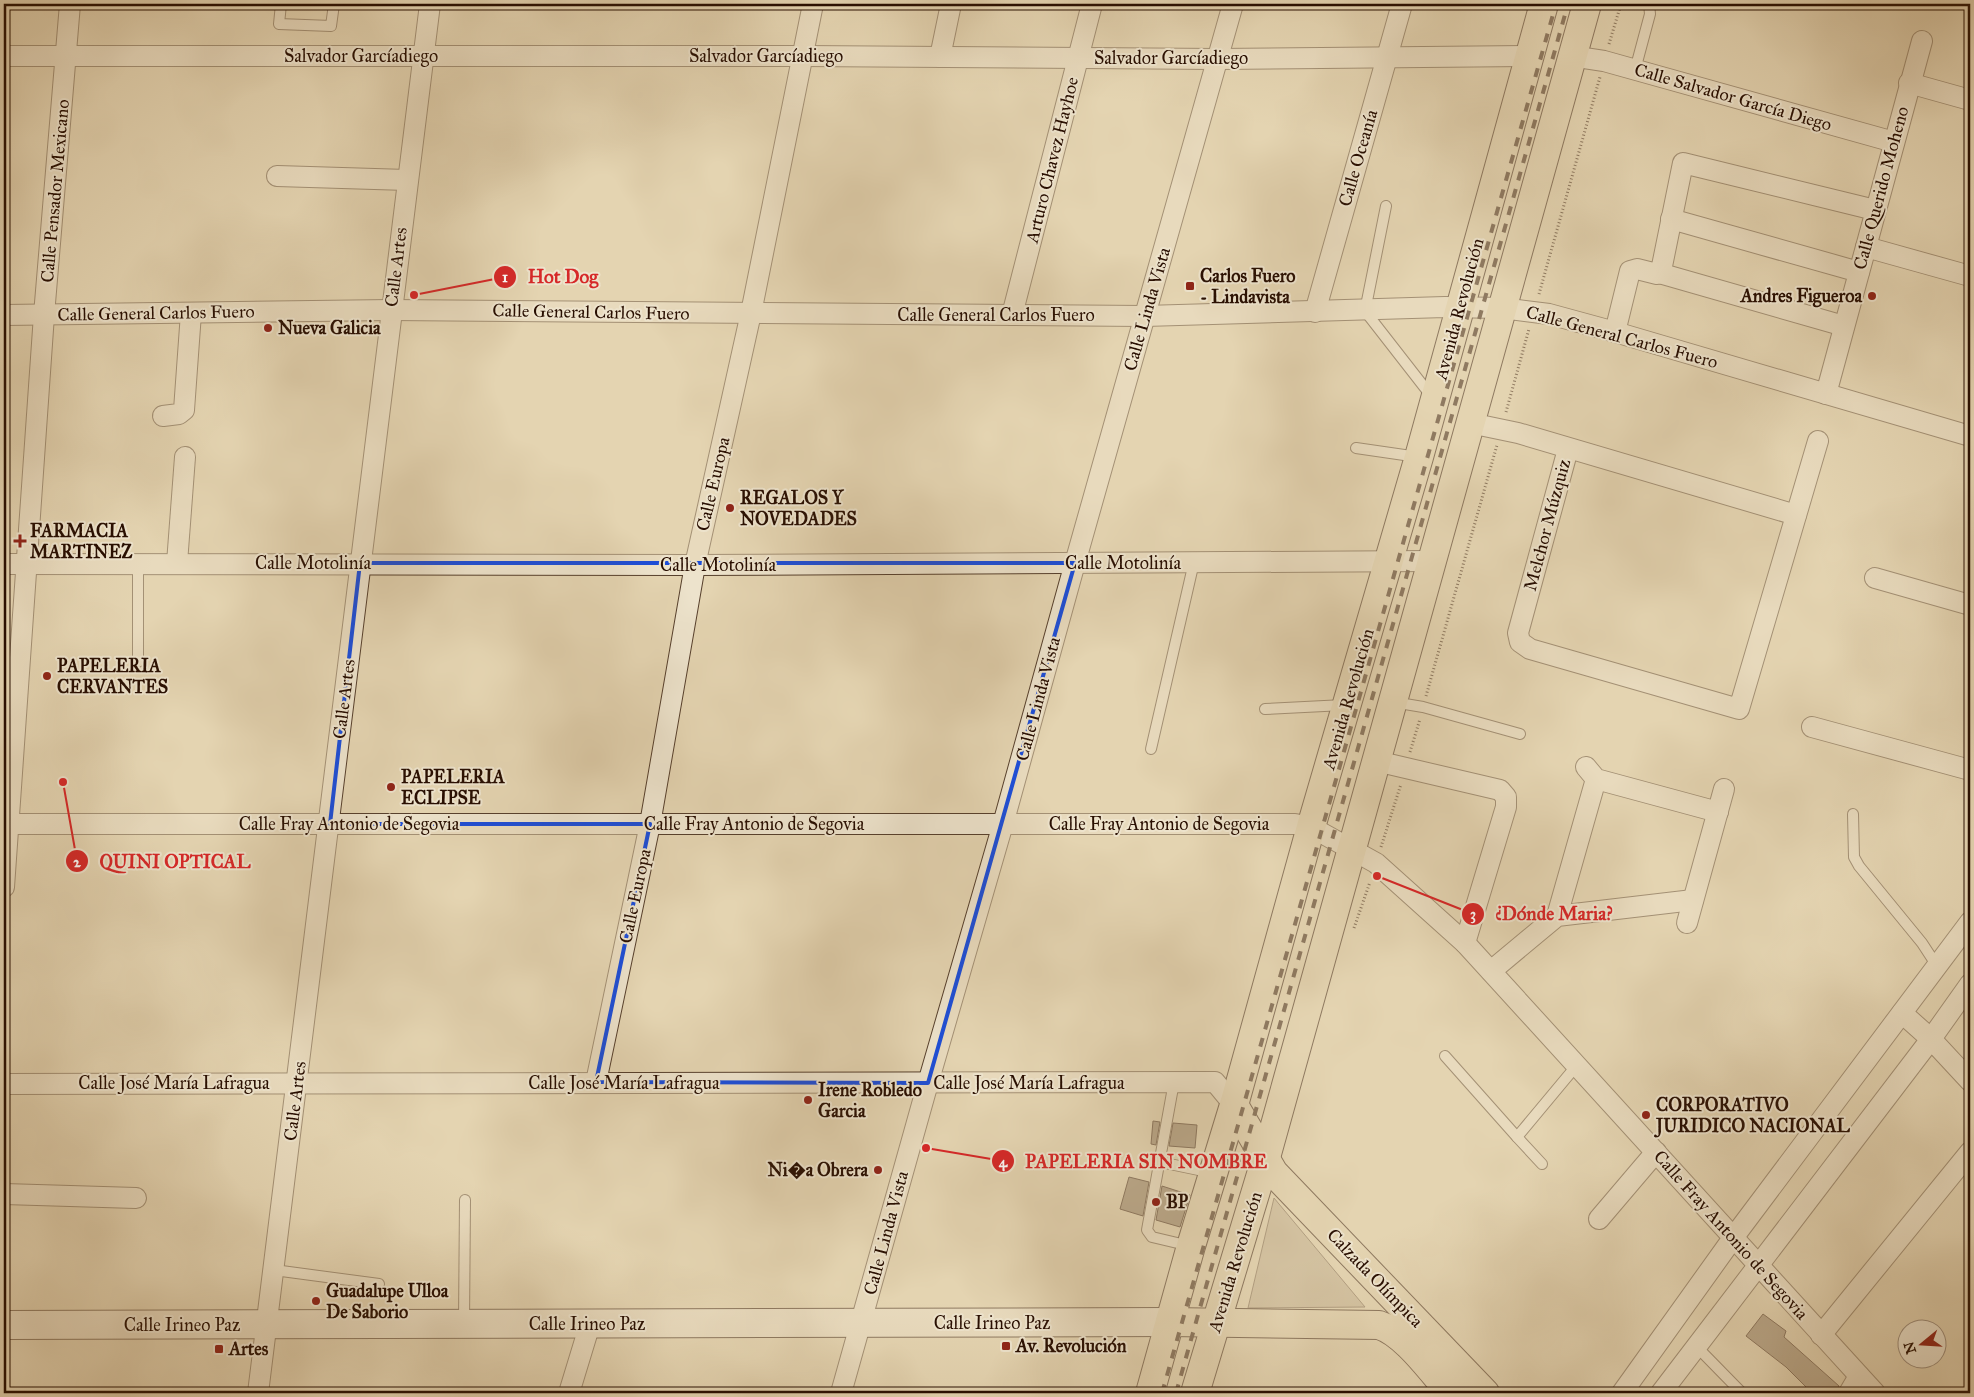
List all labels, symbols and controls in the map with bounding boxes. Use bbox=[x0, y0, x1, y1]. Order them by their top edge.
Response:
street label: Salvador Garcíadiego bbox=[284, 45, 438, 68]
street label: Salvador Garcíadiego bbox=[689, 45, 843, 68]
street label: Salvador Garcíadiego bbox=[1094, 47, 1248, 70]
street label: Calle Salvador García Diego bbox=[1632, 58, 1834, 137]
street label: Arturo Chavez Hayhoe bbox=[1020, 75, 1083, 246]
street label: Calle Pensador Mexicano bbox=[36, 98, 74, 284]
street label: Calle Querido Moheno bbox=[1849, 104, 1913, 272]
street label: Calle Oceanía bbox=[1334, 107, 1382, 209]
street label: Calle Artes bbox=[380, 226, 412, 308]
street label: Avenida Revolución bbox=[1429, 235, 1489, 383]
street label: Calle Linda Vista bbox=[1119, 244, 1175, 373]
callout: Hot Dog bbox=[492, 260, 608, 294]
text: Hot Dog bbox=[528, 265, 599, 289]
place label: Carlos Fuero - Lindavista bbox=[1200, 265, 1296, 308]
text: 1 bbox=[502, 268, 508, 286]
marker: Carlos Fuero - Lindavista bbox=[1184, 280, 1196, 292]
place label: Andres Figueroa bbox=[1740, 285, 1862, 308]
marker: Andres Figueroa bbox=[1866, 290, 1878, 302]
street label: Calle General Carlos Fuero bbox=[492, 299, 690, 325]
street label: Calle General Carlos Fuero bbox=[57, 300, 255, 326]
street label: Calle General Carlos Fuero bbox=[1524, 301, 1720, 373]
street label: Calle General Carlos Fuero bbox=[897, 304, 1095, 326]
place label: Nueva Galicia bbox=[278, 317, 381, 339]
marker: Nueva Galicia bbox=[262, 322, 274, 334]
street label: Calle Europa bbox=[691, 434, 735, 533]
street label: Melchor Múzquiz bbox=[1519, 457, 1576, 594]
place label: REGALOS Y NOVEDADES bbox=[740, 487, 857, 530]
marker: REGALOS Y NOVEDADES bbox=[724, 502, 736, 514]
place label: FARMACIA MARTINEZ bbox=[30, 520, 133, 563]
marker: FARMACIA MARTINEZ bbox=[14, 535, 26, 547]
street label: Calle Motolinía bbox=[255, 552, 371, 574]
street label: Calle Motolinía bbox=[1065, 552, 1181, 574]
street label: Calle Motolinía bbox=[660, 554, 776, 576]
street label: Avenida Revolución bbox=[1317, 626, 1379, 773]
street label: Calle Linda Vista bbox=[1011, 634, 1065, 763]
place label: PAPELERIA CERVANTES bbox=[57, 655, 168, 698]
street label: Calle Artes bbox=[328, 658, 360, 740]
marker: PAPELERIA CERVANTES bbox=[41, 670, 53, 682]
place label: PAPELERIA ECLIPSE bbox=[401, 766, 506, 809]
marker: PAPELERIA ECLIPSE bbox=[385, 781, 397, 793]
street label: Calle Fray Antonio de Segovia bbox=[239, 813, 460, 836]
street label: Calle Fray Antonio de Segovia bbox=[644, 813, 865, 836]
street label: Calle Fray Antonio de Segovia bbox=[1049, 813, 1270, 836]
callout: QUINI OPTICAL bbox=[65, 844, 260, 878]
street label: Calle Europa bbox=[614, 846, 656, 945]
text: QUINI OPTICAL bbox=[100, 850, 251, 874]
text: 2 bbox=[73, 853, 81, 871]
callout: ¿Dónde Maria? bbox=[1460, 897, 1622, 931]
text: ¿Dónde Maria? bbox=[1495, 902, 1613, 925]
text: 3 bbox=[1470, 905, 1476, 924]
street label: Calle Artes bbox=[279, 1060, 311, 1142]
street label: Calle José María Lafragua bbox=[78, 1072, 270, 1095]
street label: Calle José María Lafragua bbox=[528, 1072, 720, 1095]
street label: Calle José María Lafragua bbox=[933, 1072, 1125, 1095]
place label: Irene Robledo Garcia bbox=[818, 1079, 922, 1122]
marker: Irene Robledo Garcia bbox=[802, 1094, 814, 1106]
place label: CORPORATIVO JURIDICO NACIONAL bbox=[1654, 1094, 1851, 1138]
marker: CORPORATIVO JURIDICO NACIONAL bbox=[1640, 1109, 1652, 1121]
callout: PAPELERIA SIN NOMBRE bbox=[990, 1144, 1277, 1178]
street label: Calle Fray Antonio de Segovia bbox=[1648, 1146, 1813, 1325]
text: PAPELERIA SIN NOMBRE bbox=[1025, 1150, 1268, 1173]
text: 4 bbox=[999, 1153, 1008, 1172]
place label: Ni�a Obrera bbox=[768, 1159, 868, 1181]
marker: Ni�a Obrera bbox=[872, 1164, 884, 1176]
street label: Calle Linda Vista bbox=[859, 1168, 913, 1297]
street label: Avenida Revolución bbox=[1203, 1189, 1267, 1336]
place label: BP bbox=[1166, 1191, 1189, 1213]
marker: BP bbox=[1150, 1196, 1162, 1208]
street label: Calzada Olímpica bbox=[1322, 1224, 1428, 1332]
place label: Guadalupe Ulloa De Saborio bbox=[326, 1280, 449, 1323]
marker: Guadalupe Ulloa De Saborio bbox=[310, 1295, 322, 1307]
street label: Calle Irineo Paz bbox=[934, 1312, 1050, 1334]
street label: Calle Irineo Paz bbox=[529, 1313, 645, 1335]
street label: Calle Irineo Paz bbox=[124, 1314, 240, 1336]
north arrow bbox=[1896, 1320, 1946, 1370]
place label: Av. Revolución bbox=[1015, 1335, 1127, 1357]
place label: Artes bbox=[228, 1338, 269, 1360]
text: N bbox=[1900, 1339, 1920, 1356]
marker: Av. Revolución bbox=[1000, 1340, 1012, 1352]
marker: Artes bbox=[213, 1343, 225, 1355]

